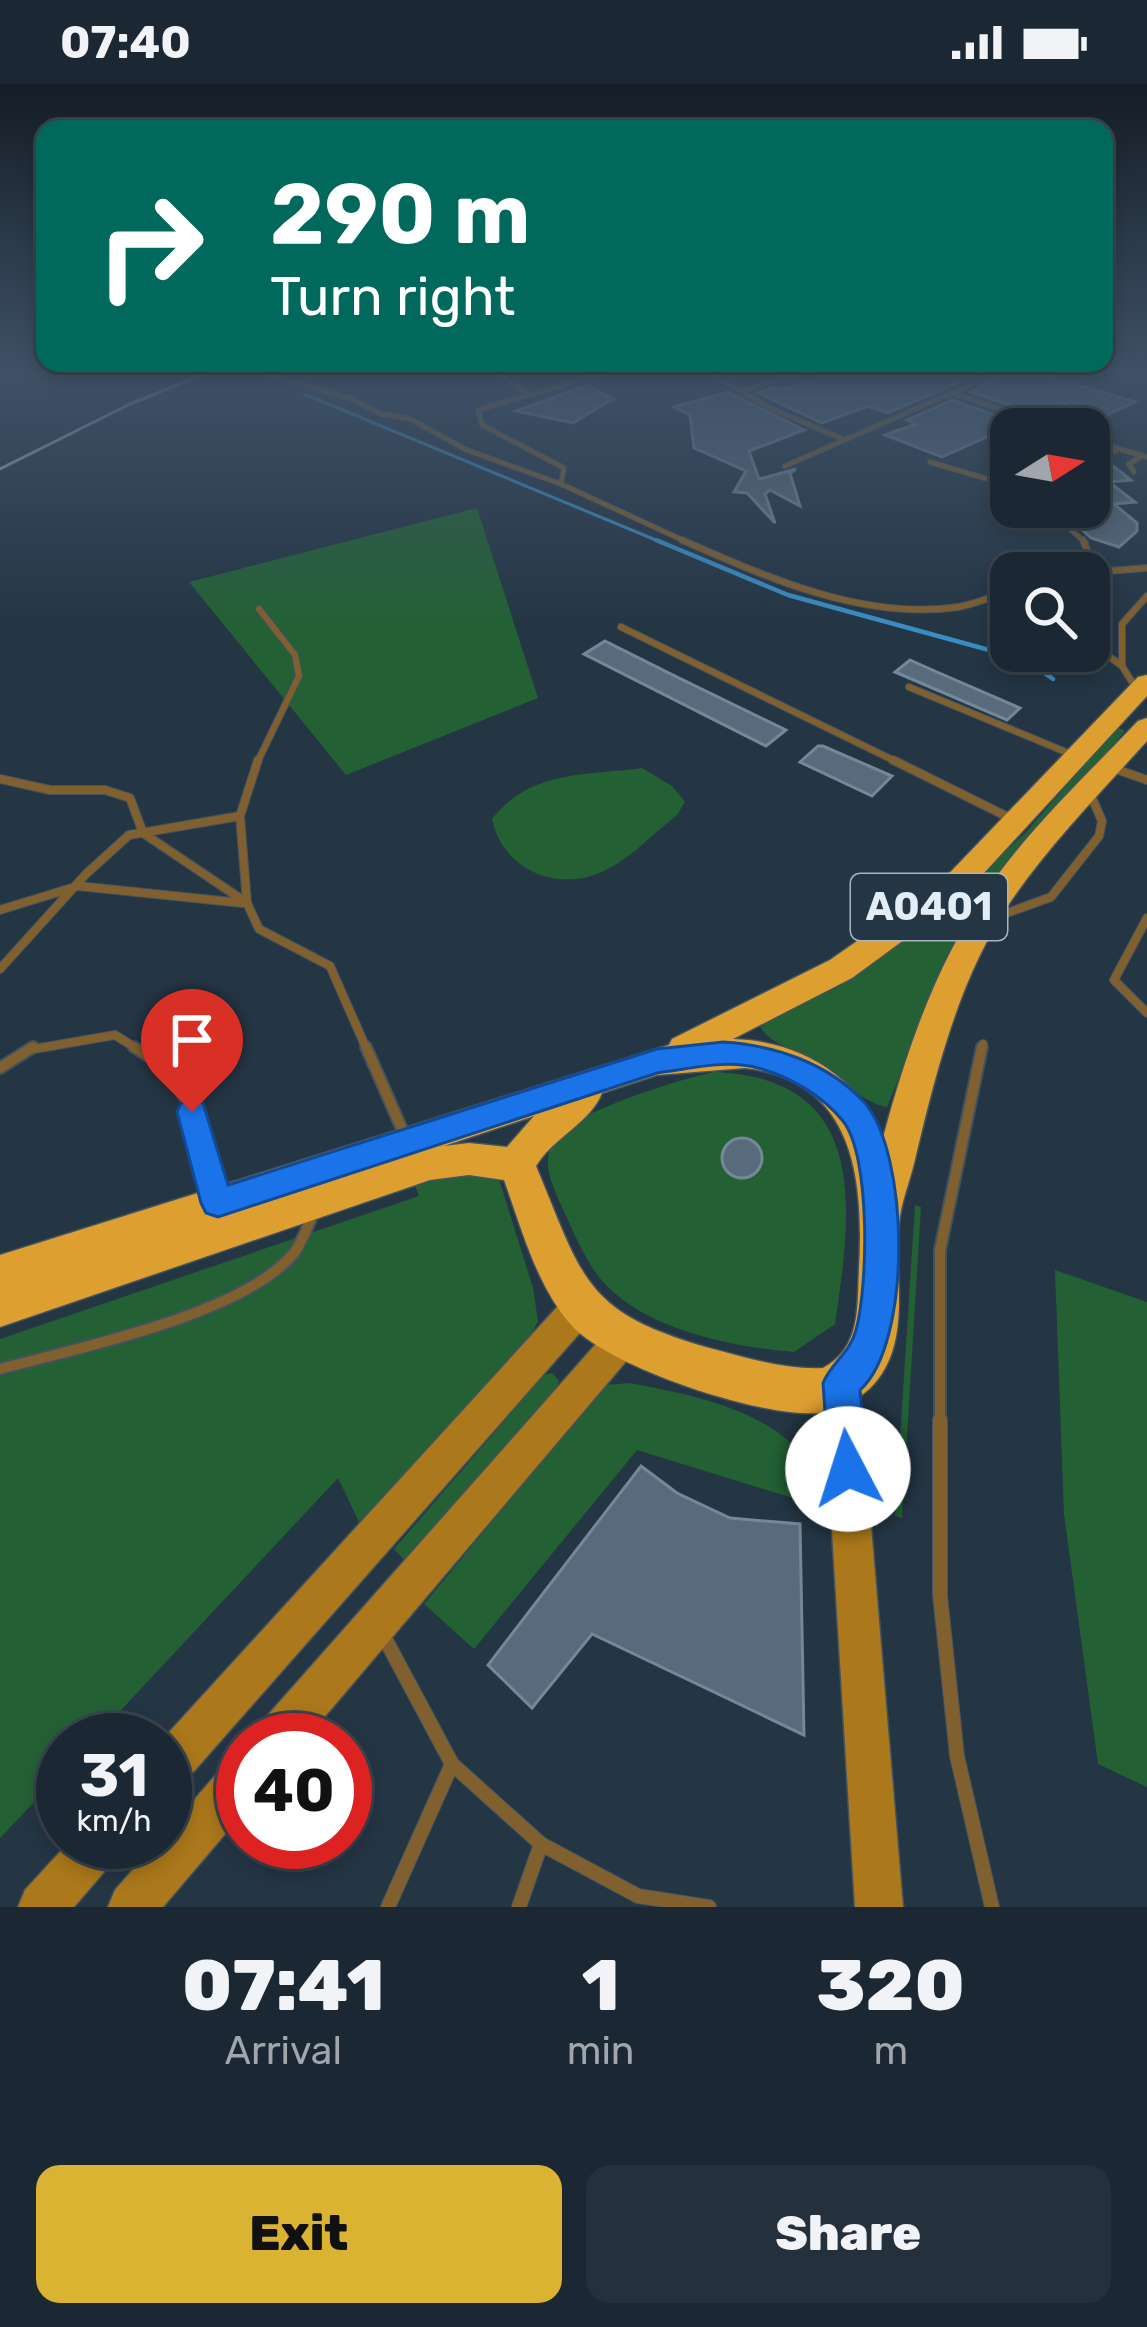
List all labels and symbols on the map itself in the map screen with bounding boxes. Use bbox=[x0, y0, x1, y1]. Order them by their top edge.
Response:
north arrow bbox=[990, 408, 1110, 528]
road number: A0401 bbox=[851, 874, 1007, 940]
pin bbox=[141, 989, 243, 1112]
position arrow bbox=[785, 1406, 911, 1532]
speed limit sign: 40 bbox=[216, 1713, 372, 1869]

